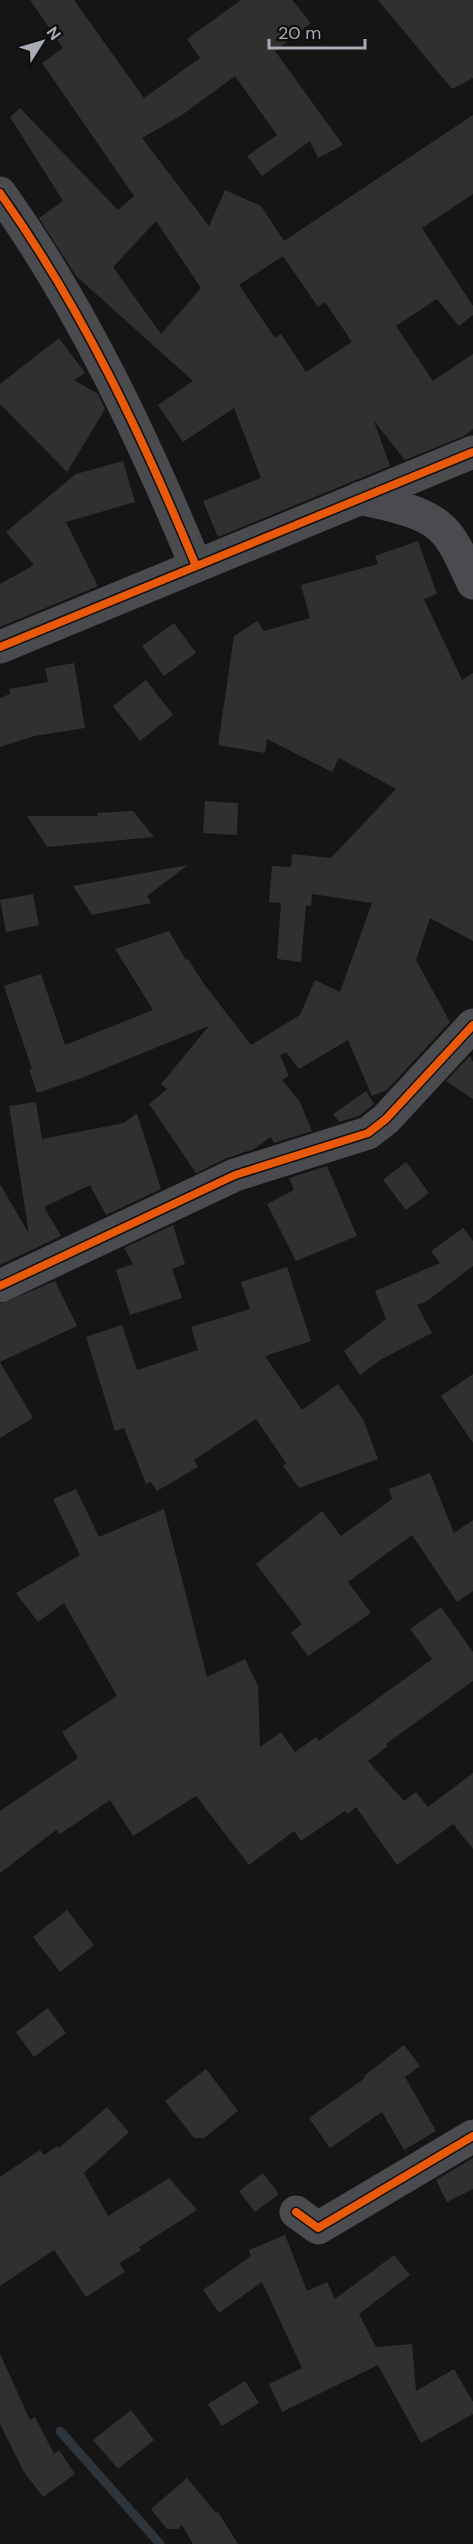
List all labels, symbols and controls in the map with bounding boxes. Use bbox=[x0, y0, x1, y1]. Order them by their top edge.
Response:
north arrow bbox=[12, 12, 72, 72]
scale bar bbox=[269, 12, 365, 50]
text: 20 m bbox=[278, 21, 321, 45]
text: N bbox=[42, 22, 65, 44]

